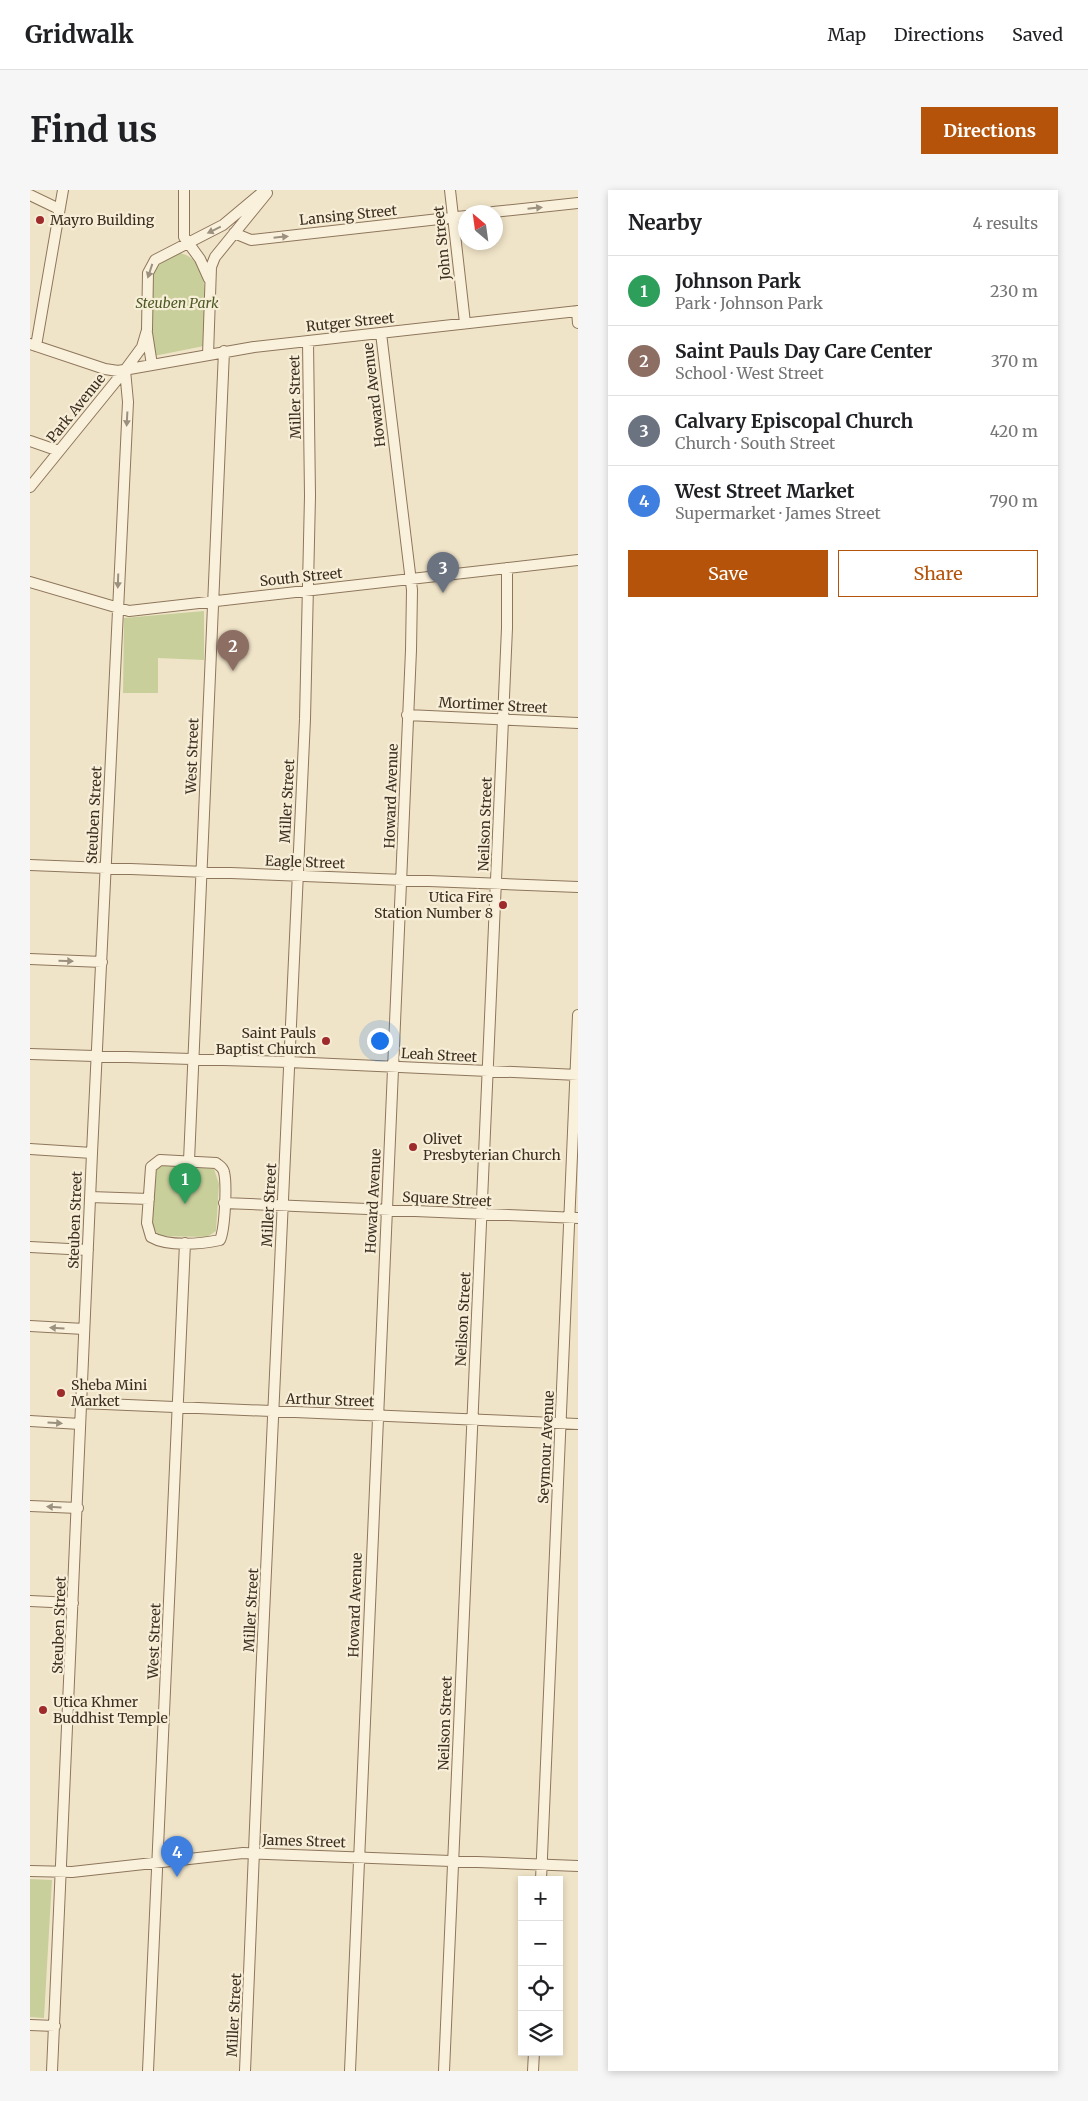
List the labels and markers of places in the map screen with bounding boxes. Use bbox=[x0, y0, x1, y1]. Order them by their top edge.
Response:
place label: Mayro Building bbox=[50, 211, 155, 229]
marker: Mayro Building bbox=[34, 214, 46, 226]
pin: 3 bbox=[427, 552, 459, 593]
pin: 2 bbox=[217, 630, 249, 671]
place label: Utica Fire Station Number 8 bbox=[374, 888, 493, 922]
marker: Utica Fire Station Number 8 bbox=[497, 899, 509, 911]
place label: Saint Pauls Baptist Church bbox=[216, 1024, 316, 1058]
marker: Saint Pauls Baptist Church bbox=[320, 1035, 332, 1047]
place label: Olivet Presbyterian Church bbox=[423, 1130, 561, 1164]
marker: Olivet Presbyterian Church bbox=[407, 1141, 419, 1153]
pin: 1 bbox=[169, 1163, 201, 1204]
place label: Sheba Mini Market bbox=[71, 1376, 148, 1410]
marker: Sheba Mini Market bbox=[55, 1387, 67, 1399]
place label: Utica Khmer Buddhist Temple bbox=[53, 1693, 168, 1727]
marker: Utica Khmer Buddhist Temple bbox=[37, 1704, 49, 1716]
pin: 4 bbox=[161, 1836, 193, 1877]

